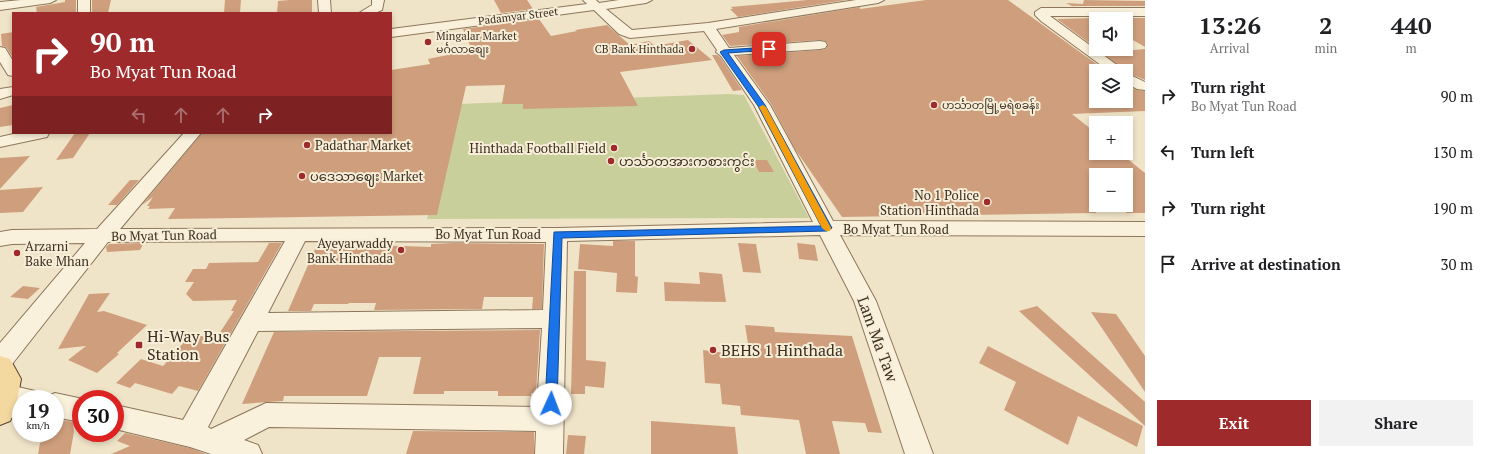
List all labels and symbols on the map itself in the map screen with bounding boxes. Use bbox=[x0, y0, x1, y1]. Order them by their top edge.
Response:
street label: Padamyar Street bbox=[477, 4, 559, 28]
place label: Mingalar Market မင်္ဂလာစျေး bbox=[436, 29, 517, 58]
pin bbox=[752, 32, 786, 66]
marker: Mingalar Market မင်္ဂလာစျေး bbox=[423, 37, 433, 47]
place label: CB Bank Hinthada bbox=[595, 42, 684, 56]
marker: CB Bank Hinthada bbox=[687, 44, 697, 54]
place label: ဟင်္သာတမြို့မရဲစခန်း bbox=[942, 98, 1039, 114]
marker: ဟင်္သာတမြို့မရဲစခန်း bbox=[929, 100, 939, 110]
place label: Padathar Market bbox=[315, 136, 411, 154]
place label: Hinthada Football Field bbox=[470, 139, 606, 157]
marker: Padathar Market bbox=[302, 140, 312, 150]
marker: Hinthada Football Field bbox=[609, 143, 619, 153]
place label: ဟင်္သာတအားကစားကွင်း bbox=[619, 152, 754, 172]
marker: ဟင်္သာတအားကစားကွင်း bbox=[606, 156, 616, 166]
place label: ပဒေသာဈေး Market bbox=[310, 167, 424, 187]
marker: ပဒေသာဈေး Market bbox=[297, 171, 307, 181]
place label: No 1 Police Station Hinthada bbox=[880, 186, 979, 219]
marker: No 1 Police Station Hinthada bbox=[982, 197, 992, 207]
street label: Bo Myat Tun Road bbox=[843, 220, 949, 238]
street label: Bo Myat Tun Road bbox=[111, 225, 217, 245]
street label: Bo Myat Tun Road bbox=[435, 225, 541, 243]
place label: Ayeyarwaddy Bank Hinthada bbox=[307, 234, 393, 267]
place label: Arzarni Bake Mhan bbox=[25, 237, 89, 270]
marker: Ayeyarwaddy Bank Hinthada bbox=[396, 245, 406, 255]
marker: Arzarni Bake Mhan bbox=[12, 248, 22, 258]
street label: Lam Ma Taw bbox=[852, 293, 904, 385]
place label: Hi-Way Bus Station bbox=[147, 325, 229, 365]
place label: BEHS 1 Hinthada bbox=[721, 339, 843, 361]
marker: Hi-Way Bus Station bbox=[134, 340, 144, 350]
marker: BEHS 1 Hinthada bbox=[708, 345, 718, 355]
position arrow bbox=[530, 383, 572, 425]
speed limit sign: 30 bbox=[72, 390, 124, 442]

